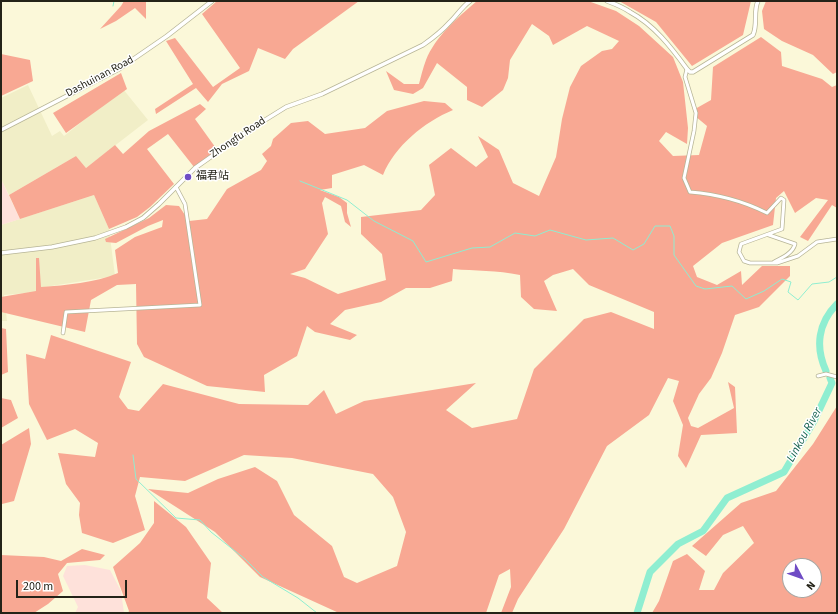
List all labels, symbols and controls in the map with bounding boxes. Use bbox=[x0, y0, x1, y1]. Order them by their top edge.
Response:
street label: Dashuinan Road bbox=[64, 54, 136, 100]
street label: Zhongfu Road bbox=[208, 115, 268, 161]
place label: 福君站 bbox=[196, 170, 229, 184]
marker: 福君站 bbox=[183, 172, 193, 182]
water label: Linkou River bbox=[784, 405, 826, 465]
north arrow bbox=[782, 558, 822, 598]
scale bar bbox=[18, 572, 129, 598]
text: 200 m bbox=[23, 578, 53, 595]
text: N bbox=[803, 578, 819, 593]

